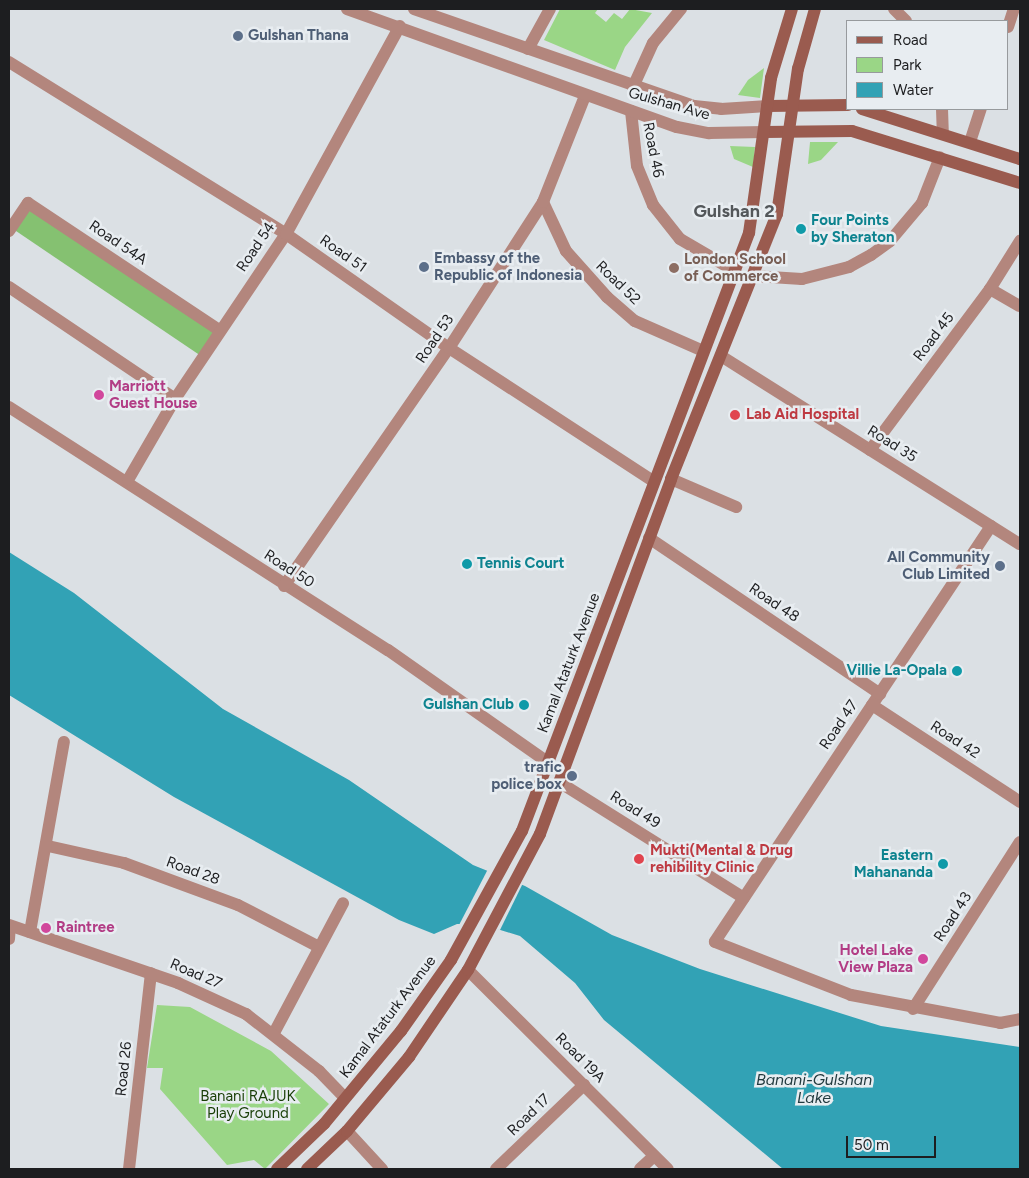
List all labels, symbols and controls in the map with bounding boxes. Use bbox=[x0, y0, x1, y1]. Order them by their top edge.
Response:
legend bbox=[846, 20, 1009, 110]
place label: Gulshan Thana bbox=[248, 27, 349, 45]
marker: Gulshan Thana bbox=[232, 30, 244, 42]
text: Road bbox=[893, 31, 928, 49]
text: Park bbox=[893, 56, 922, 74]
text: Water bbox=[893, 81, 933, 99]
street label: Gulshan Ave bbox=[626, 84, 712, 124]
street label: Road 46 bbox=[639, 121, 667, 179]
district label: Gulshan 2 bbox=[693, 200, 775, 222]
place label: Four Points by Sheraton bbox=[811, 211, 895, 246]
street label: Road 54A bbox=[85, 217, 151, 269]
street label: Road 54 bbox=[233, 219, 279, 275]
marker: Four Points by Sheraton bbox=[795, 223, 807, 235]
street label: Road 51 bbox=[316, 231, 370, 277]
place label: Embassy of the Republic of Indonesia bbox=[434, 249, 582, 284]
place label: London School of Commerce bbox=[684, 250, 786, 285]
street label: Road 52 bbox=[592, 257, 644, 309]
marker: Embassy of the Republic of Indonesia bbox=[418, 261, 430, 273]
marker: London School of Commerce bbox=[668, 262, 680, 274]
street label: Road 45 bbox=[910, 309, 958, 365]
street label: Road 53 bbox=[412, 311, 458, 367]
place label: Marriott Guest House bbox=[109, 377, 197, 412]
marker: Marriott Guest House bbox=[93, 389, 105, 401]
place label: Lab Aid Hospital bbox=[746, 406, 859, 424]
marker: Lab Aid Hospital bbox=[728, 408, 742, 422]
street label: Road 35 bbox=[864, 422, 920, 466]
street label: Road 50 bbox=[260, 546, 318, 592]
place label: All Community Club Limited bbox=[887, 548, 990, 583]
place label: Tennis Court bbox=[477, 555, 564, 573]
marker: Tennis Court bbox=[461, 558, 473, 570]
marker: All Community Club Limited bbox=[994, 560, 1006, 572]
street label: Road 48 bbox=[745, 580, 803, 626]
street label: Kamal Ataturk Avenue bbox=[534, 591, 604, 735]
place label: Villie La-Opala bbox=[846, 662, 947, 680]
marker: Villie La-Opala bbox=[951, 665, 963, 677]
place label: Gulshan Club bbox=[423, 696, 514, 714]
street label: Road 47 bbox=[816, 697, 862, 753]
marker: Gulshan Club bbox=[518, 699, 530, 711]
street label: Road 42 bbox=[927, 717, 983, 763]
place label: trafic police box bbox=[491, 758, 562, 793]
marker: trafic police box bbox=[566, 770, 578, 782]
street label: Road 49 bbox=[606, 788, 664, 832]
place label: Mukti(Mental & Drug rehibility Clinic bbox=[650, 841, 793, 876]
place label: Eastern Mahananda bbox=[854, 846, 933, 881]
marker: Mukti(Mental & Drug rehibility Clinic bbox=[632, 852, 646, 866]
street label: Road 28 bbox=[164, 853, 222, 889]
marker: Eastern Mahananda bbox=[937, 858, 949, 870]
street label: Road 43 bbox=[930, 889, 976, 945]
place label: Raintree bbox=[56, 919, 114, 937]
marker: Raintree bbox=[40, 922, 52, 934]
place label: Hotel Lake View Plaza bbox=[838, 941, 913, 976]
street label: Kamal Ataturk Avenue bbox=[336, 952, 440, 1082]
marker: Hotel Lake View Plaza bbox=[917, 953, 929, 965]
street label: Road 27 bbox=[167, 955, 225, 993]
street label: Road 19A bbox=[551, 1029, 609, 1087]
street label: Road 26 bbox=[112, 1041, 136, 1097]
water label: Banani-Gulshan Lake bbox=[756, 1070, 872, 1108]
park label: Banani RAJUK Play Ground bbox=[200, 1087, 296, 1122]
street label: Road 17 bbox=[504, 1090, 554, 1140]
scale bar bbox=[849, 1126, 939, 1158]
text: 50 m bbox=[854, 1136, 889, 1154]

